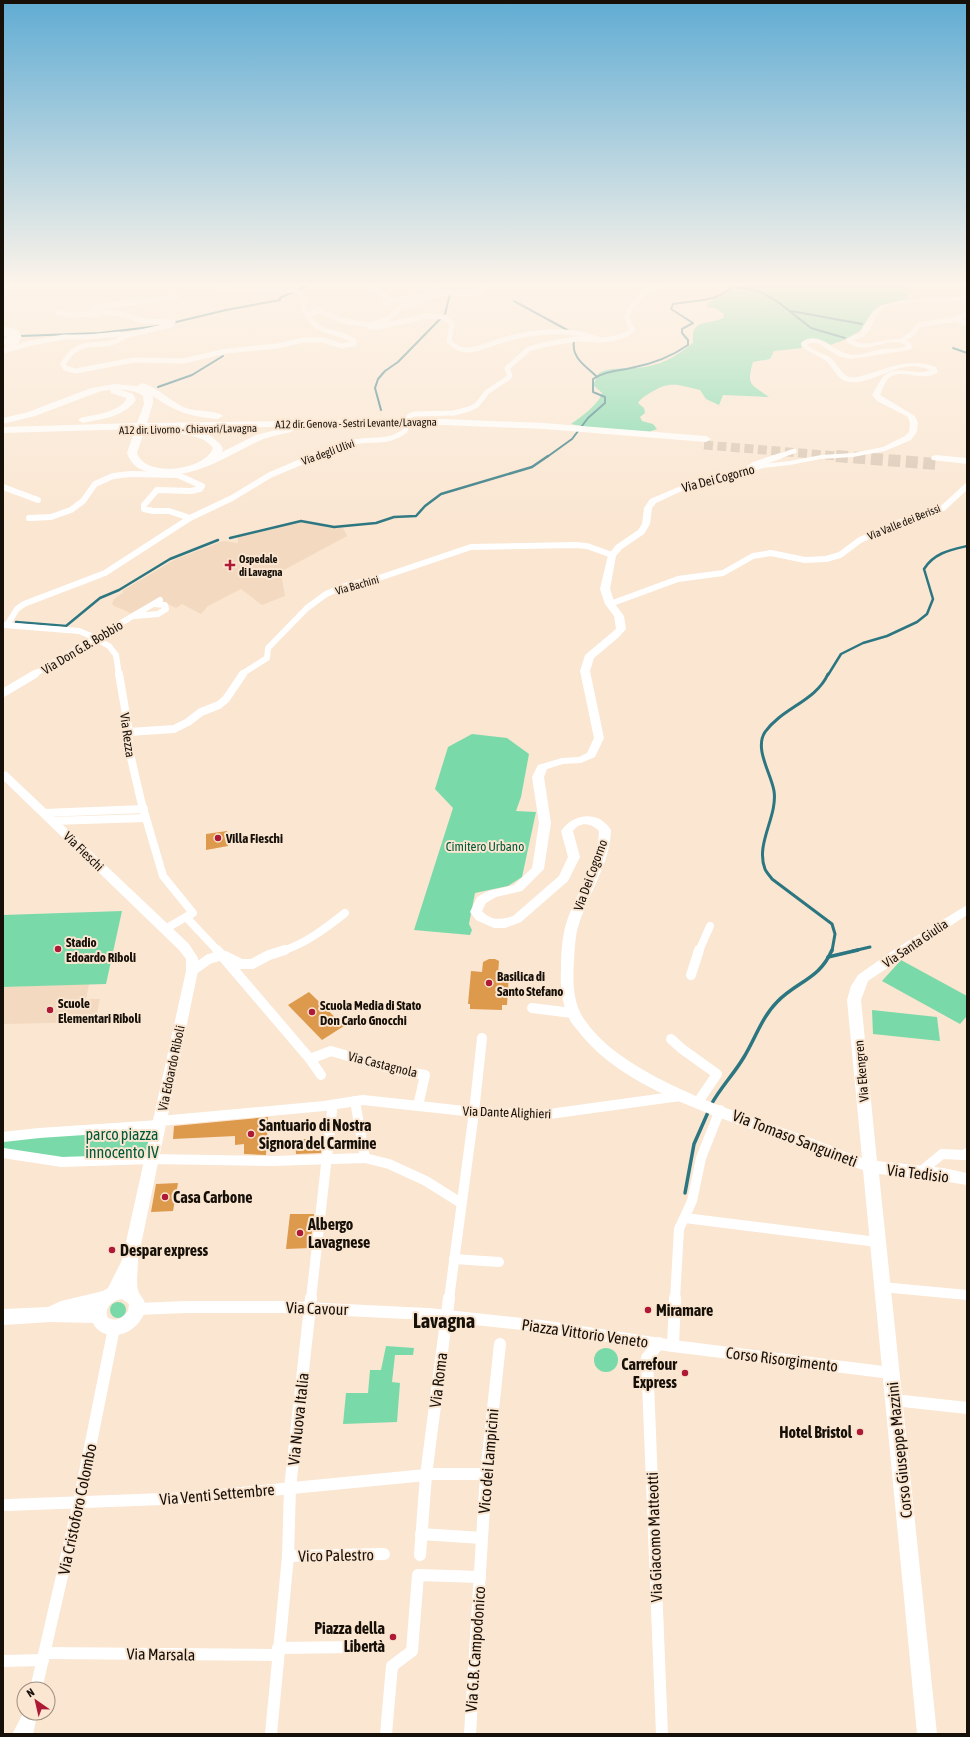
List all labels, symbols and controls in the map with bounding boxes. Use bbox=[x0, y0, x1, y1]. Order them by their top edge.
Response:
street label: A12 dir. Genova - Sestri Levante/Lavagna bbox=[275, 416, 437, 430]
street label: A12 dir. Livorno - Chiavari/Lavagna bbox=[119, 422, 257, 436]
street label: Via degli Ulivi bbox=[300, 437, 356, 467]
street label: Via Dei Cogorno bbox=[680, 462, 756, 495]
street label: Via Valle dei Berissi bbox=[866, 502, 942, 542]
place label: Ospedale di Lavagna bbox=[239, 553, 282, 578]
marker: Ospedale di Lavagna bbox=[224, 559, 236, 571]
street label: Via Bachini bbox=[334, 573, 380, 597]
street label: Via Don G.B. Bobbio bbox=[39, 617, 125, 678]
street label: Via Rezza bbox=[117, 712, 138, 758]
street label: Via Fieschi bbox=[60, 829, 107, 874]
place label: Villa Fieschi bbox=[225, 831, 283, 846]
marker: Villa Fieschi bbox=[213, 833, 223, 843]
street label: Via Dei Cogorno bbox=[571, 837, 610, 913]
park label: Cimitero Urbano bbox=[446, 839, 524, 854]
street label: Via Santa Giulia bbox=[880, 916, 951, 971]
place label: Stadio Edoardo Riboli bbox=[66, 935, 136, 965]
marker: Stadio Edoardo Riboli bbox=[53, 944, 63, 954]
place label: Basilica di Santo Stefano bbox=[497, 969, 563, 999]
marker: Basilica di Santo Stefano bbox=[484, 978, 494, 988]
place label: Scuole Elementari Riboli bbox=[58, 996, 141, 1026]
place label: Scuola Media di Stato Don Carlo Gnocchi bbox=[320, 998, 421, 1028]
marker: Scuole Elementari Riboli bbox=[45, 1005, 55, 1015]
marker: Scuola Media di Stato Don Carlo Gnocchi bbox=[307, 1007, 317, 1017]
street label: Via Edoardo Riboli bbox=[155, 1024, 188, 1112]
street label: Via Ekengren bbox=[851, 1039, 872, 1103]
street label: Via Castagnola bbox=[347, 1049, 419, 1080]
street label: Via Dante Alighieri bbox=[462, 1103, 551, 1122]
street label: Via Tomaso Sanguineti bbox=[730, 1106, 860, 1171]
place label: Santuario di Nostra Signora del Carmine bbox=[259, 1116, 376, 1152]
park label: parco piazza innocento IV bbox=[85, 1125, 159, 1161]
marker: Santuario di Nostra Signora del Carmine bbox=[246, 1129, 256, 1139]
street label: Via Tedisio bbox=[886, 1160, 950, 1186]
place label: Casa Carbone bbox=[173, 1188, 252, 1206]
marker: Casa Carbone bbox=[160, 1192, 170, 1202]
place label: Albergo Lavagnese bbox=[307, 1215, 370, 1251]
marker: Albergo Lavagnese bbox=[295, 1228, 305, 1238]
place label: Despar express bbox=[120, 1241, 209, 1259]
marker: Despar express bbox=[107, 1245, 117, 1255]
street label: Via Cavour bbox=[286, 1298, 349, 1318]
place label: Miramare bbox=[656, 1301, 713, 1319]
marker: Miramare bbox=[643, 1305, 653, 1315]
district label: Lavagna bbox=[413, 1309, 475, 1332]
street label: Piazza Vittorio Veneto bbox=[521, 1315, 649, 1351]
street label: Corso Risorgimento bbox=[725, 1343, 839, 1376]
street label: Via Roma bbox=[426, 1351, 450, 1409]
place label: Carrefour Express bbox=[621, 1355, 677, 1391]
marker: Carrefour Express bbox=[680, 1368, 690, 1378]
street label: Via Nuova Italia bbox=[284, 1372, 312, 1466]
street label: Corso Giuseppe Mazzini bbox=[883, 1381, 916, 1519]
street label: Vico dei Lampicini bbox=[474, 1408, 503, 1514]
place label: Hotel Bristol bbox=[779, 1423, 853, 1441]
marker: Hotel Bristol bbox=[855, 1427, 865, 1437]
street label: Via Cristoforo Colombo bbox=[54, 1442, 100, 1576]
street label: Via Giacomo Matteotti bbox=[643, 1472, 665, 1602]
street label: Via Venti Settembre bbox=[159, 1480, 275, 1508]
street label: Vico Palestro bbox=[298, 1545, 374, 1565]
street label: Via G.B. Campodonico bbox=[462, 1585, 489, 1713]
place label: Piazza della Libertà bbox=[314, 1619, 385, 1655]
marker: Piazza della Libertà bbox=[388, 1632, 398, 1642]
street label: Via Marsala bbox=[126, 1644, 196, 1664]
north arrow bbox=[16, 1681, 56, 1721]
text: N bbox=[24, 1686, 36, 1700]

